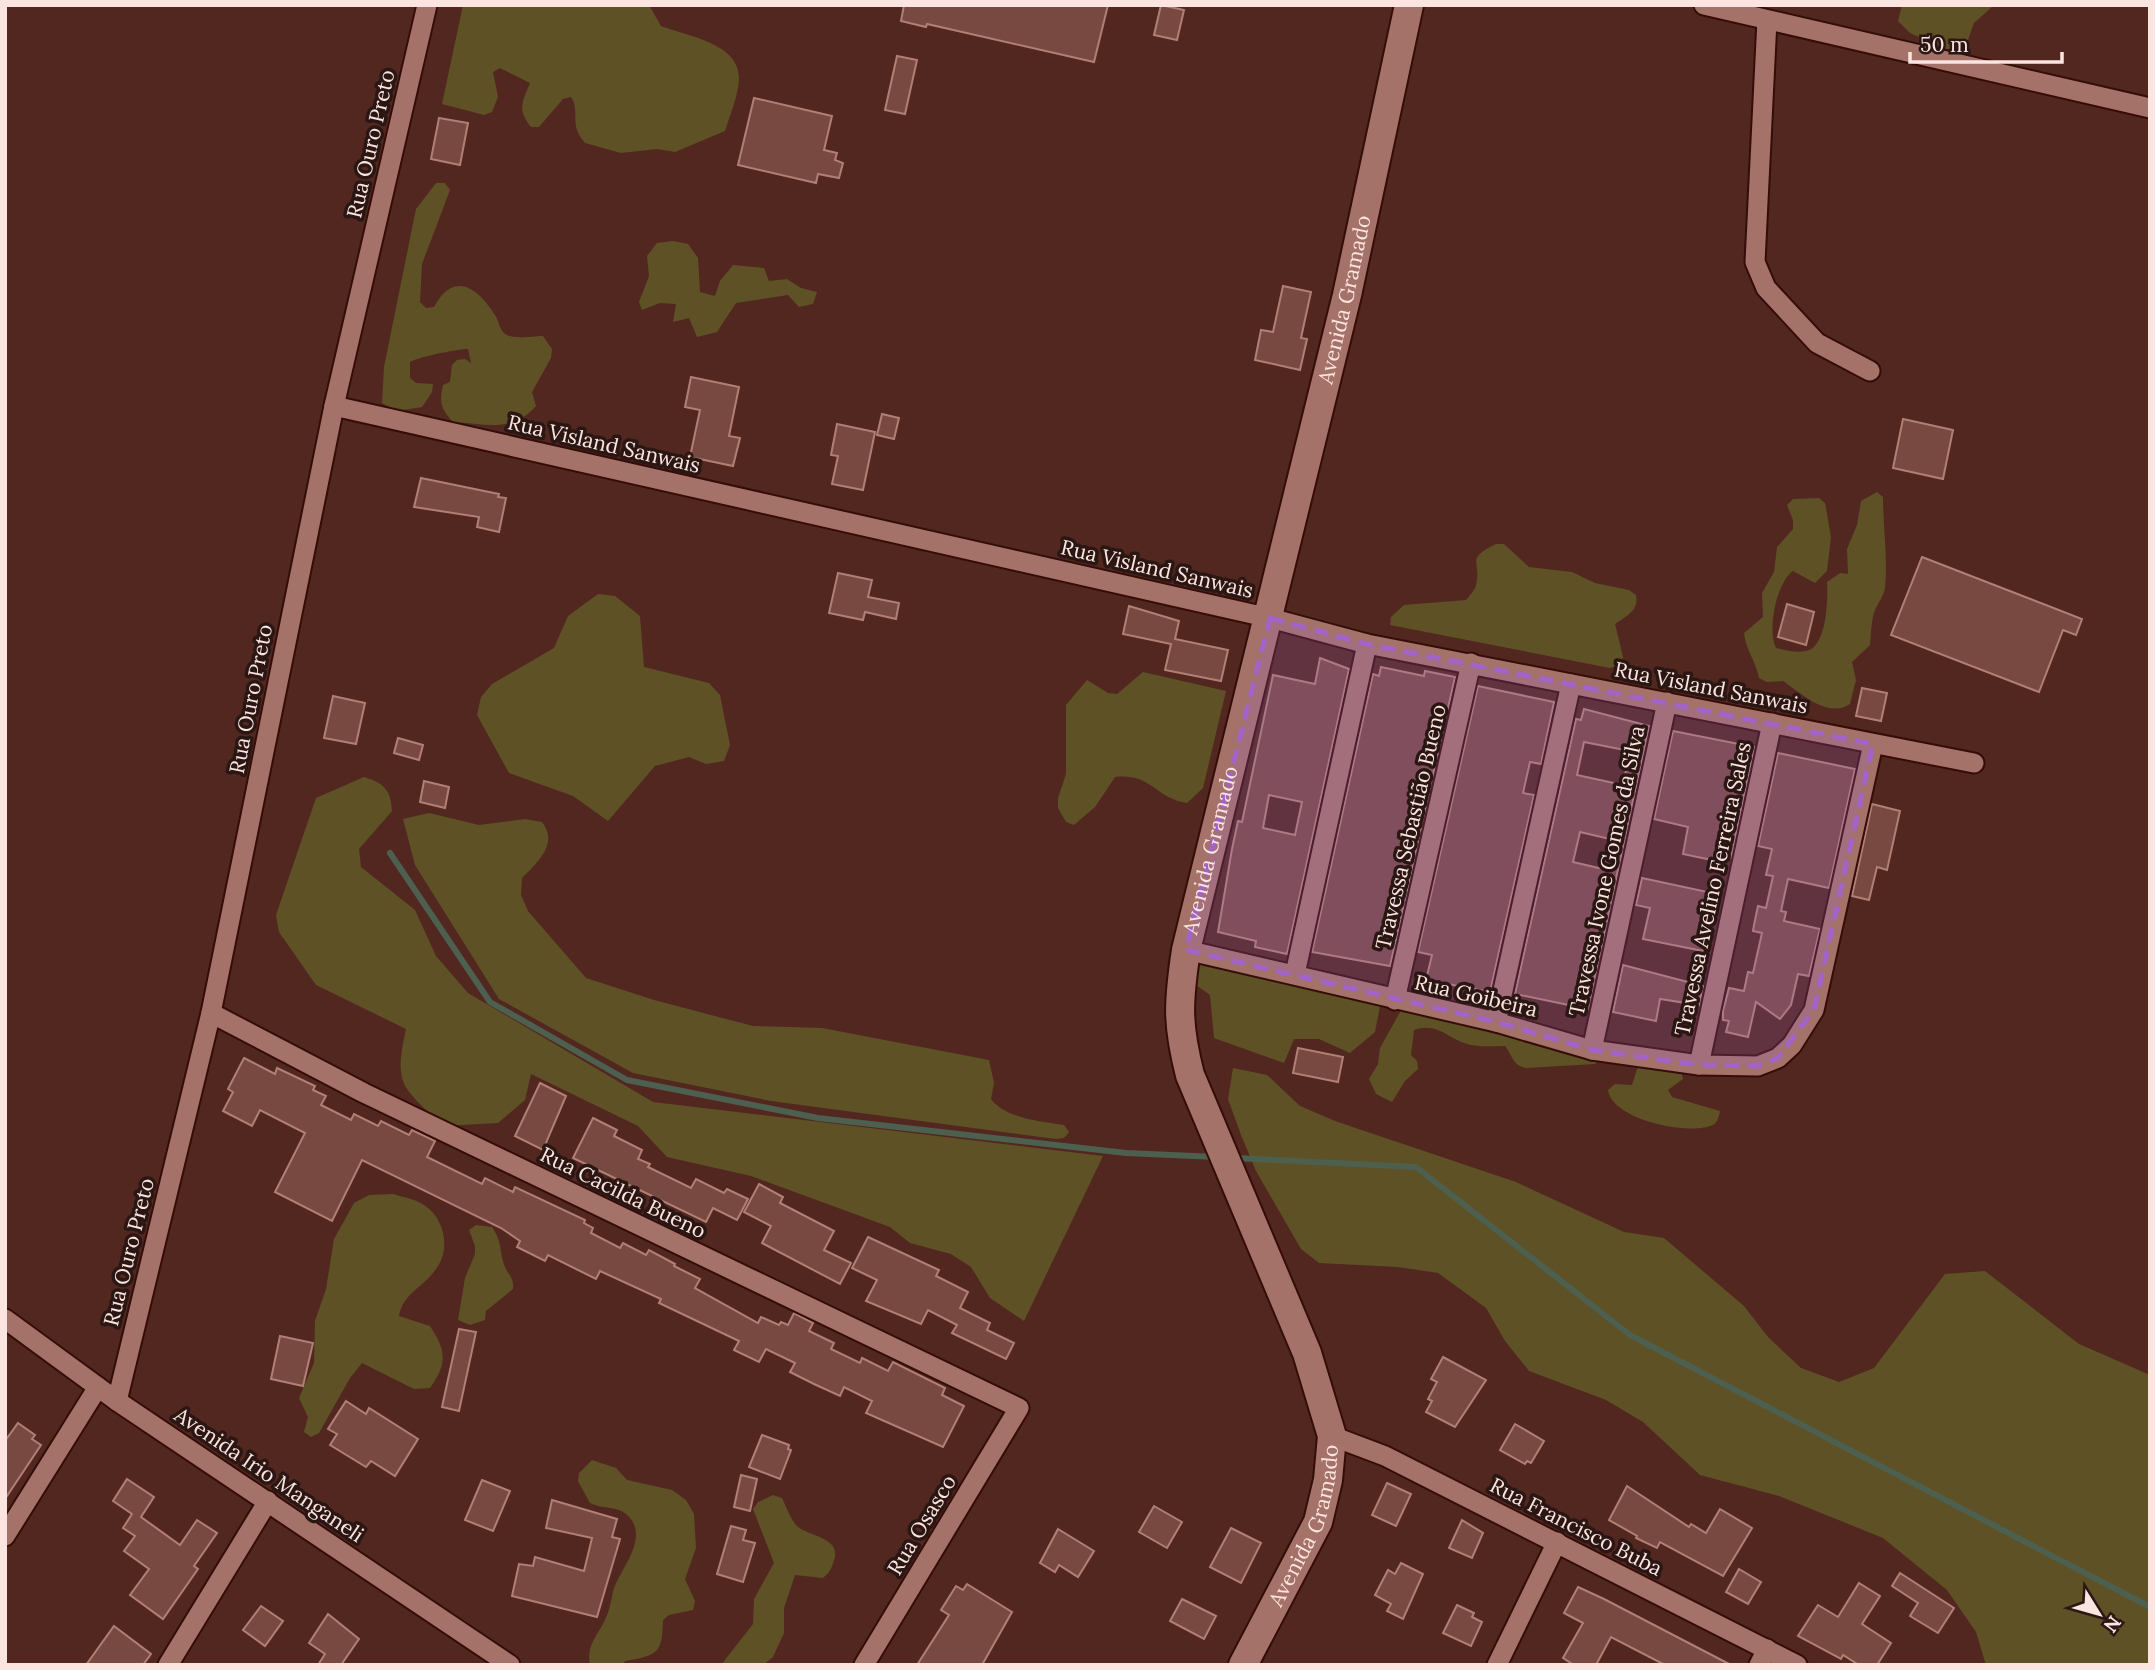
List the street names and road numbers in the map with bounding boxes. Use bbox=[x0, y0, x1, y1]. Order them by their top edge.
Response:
street label: Rua Ouro Preto bbox=[340, 67, 401, 221]
street label: Avenida Gramado bbox=[1311, 213, 1377, 388]
street label: Rua Visland Sanwais bbox=[505, 408, 703, 479]
street label: Rua Visland Sanwais bbox=[1058, 533, 1256, 604]
street label: Rua Ouro Preto bbox=[223, 622, 278, 776]
street label: Rua Visland Sanwais bbox=[1612, 655, 1810, 720]
street label: Travessa Sebastião Bueno bbox=[1369, 702, 1452, 952]
street label: Travessa Ivone Gomes da Silva bbox=[1562, 723, 1651, 1019]
street label: Travessa Avelino Ferreira Sales bbox=[1668, 739, 1757, 1038]
street label: Avenida Gramado bbox=[1176, 763, 1244, 938]
street label: Rua Goibeira bbox=[1412, 968, 1540, 1023]
street label: Rua Cacilda Bueno bbox=[536, 1141, 711, 1244]
street label: Rua Ouro Preto bbox=[97, 1175, 160, 1329]
street label: Avenida Irio Manganeli bbox=[169, 1401, 369, 1548]
street label: Avenida Gramado bbox=[1262, 1443, 1344, 1612]
street label: Rua Osasco bbox=[881, 1470, 962, 1580]
street label: Rua Francisco Buba bbox=[1485, 1471, 1667, 1582]

